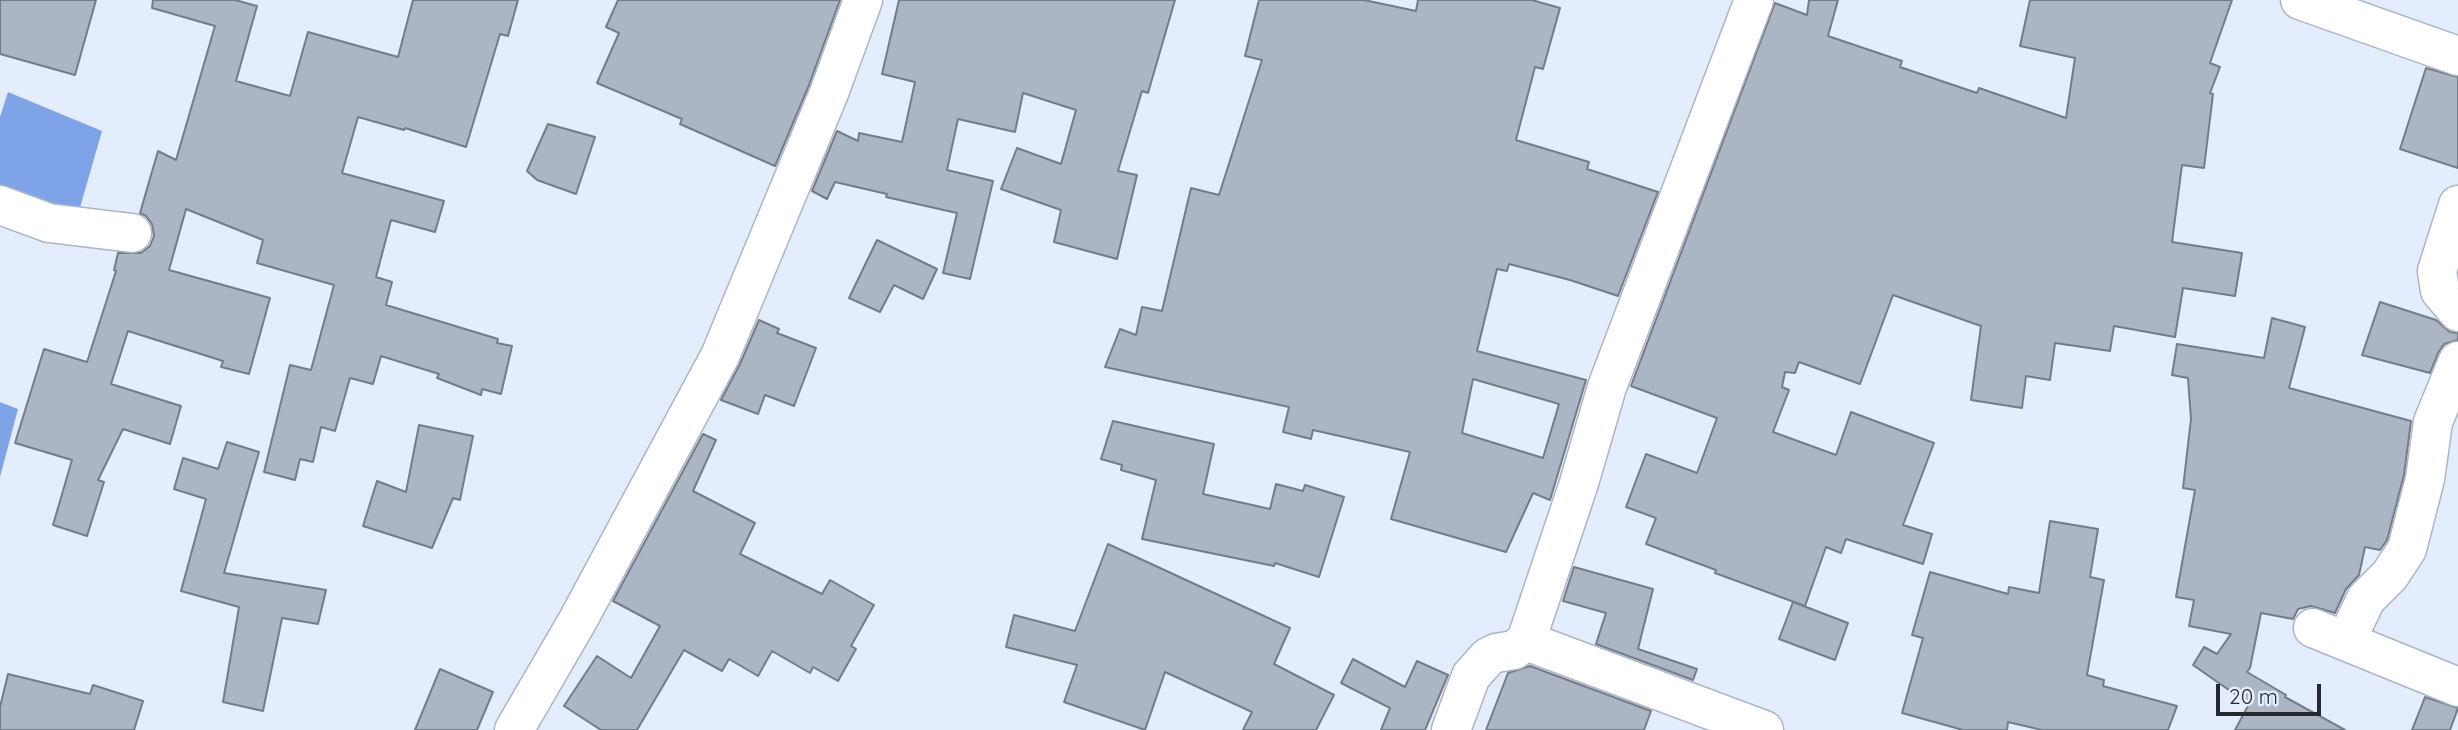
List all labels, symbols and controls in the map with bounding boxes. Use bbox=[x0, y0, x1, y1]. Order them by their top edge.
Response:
scale bar bbox=[2220, 670, 2325, 714]
text: 20 m bbox=[2229, 683, 2278, 709]

